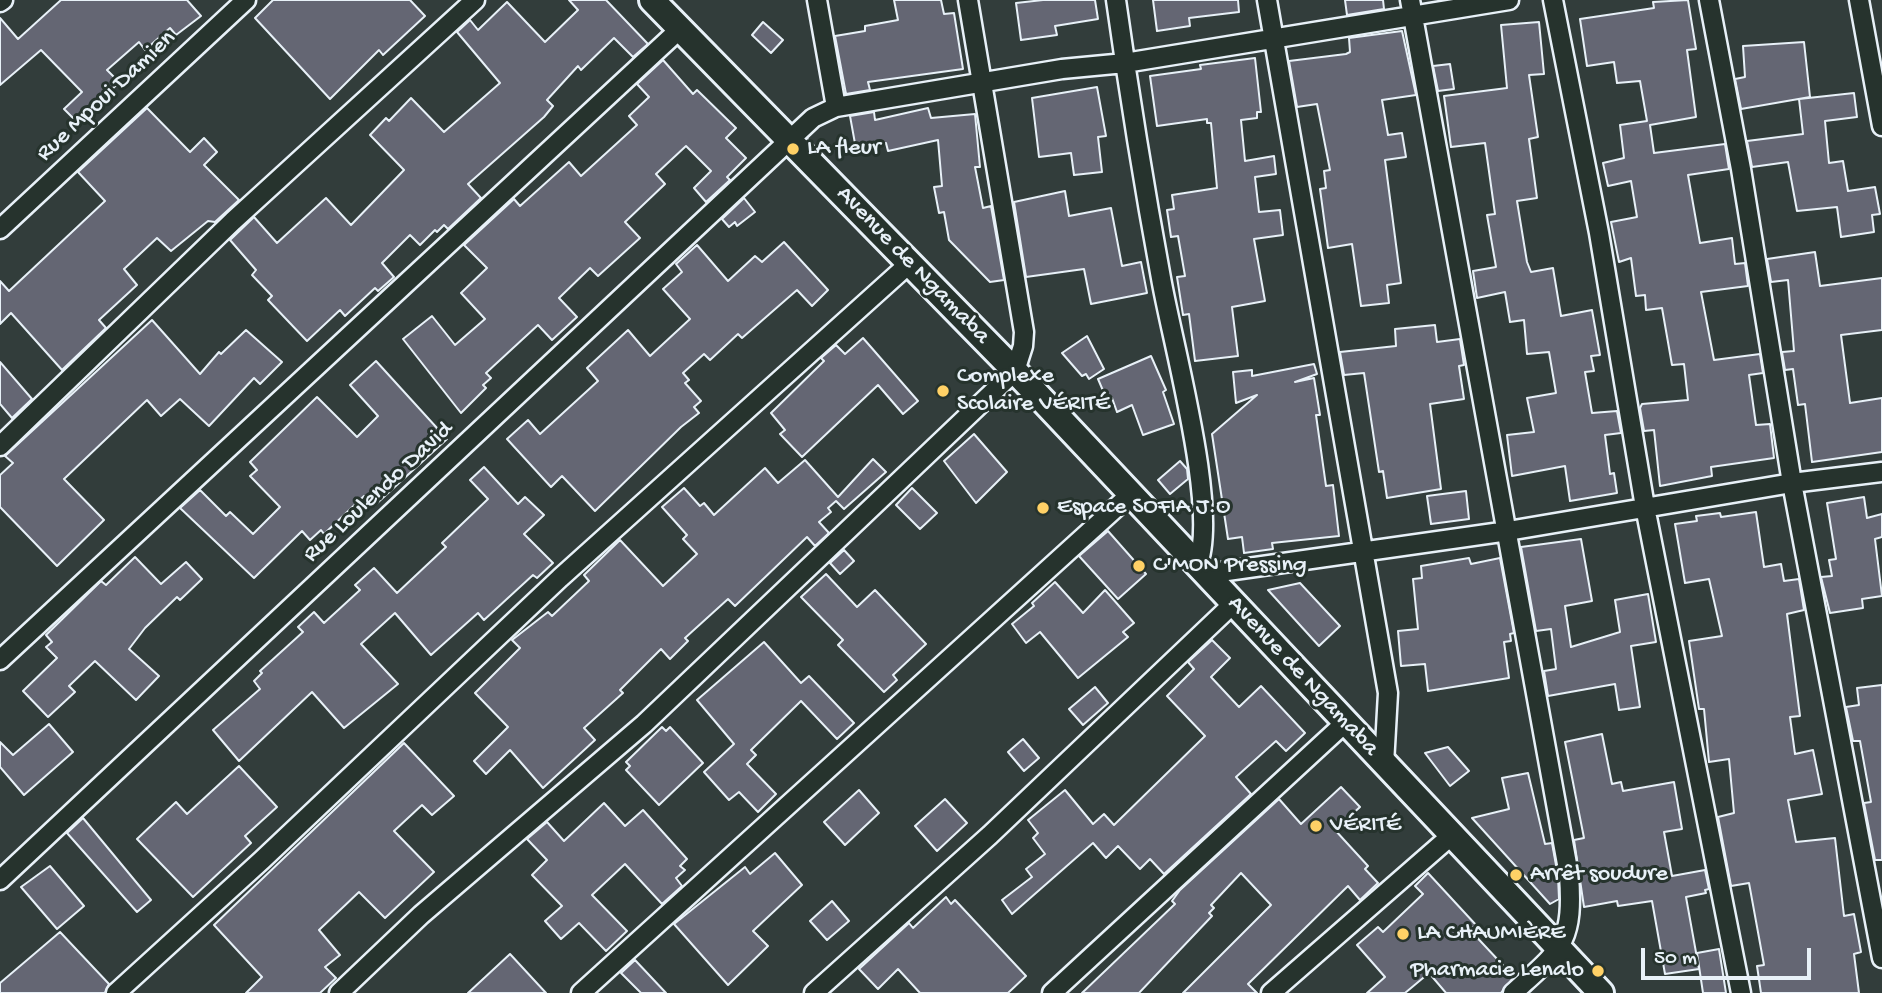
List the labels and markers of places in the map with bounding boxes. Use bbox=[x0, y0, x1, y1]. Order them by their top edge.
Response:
place label: LA fleur bbox=[807, 135, 880, 163]
marker: LA fleur bbox=[785, 141, 801, 157]
place label: Complexe Scolaire VÉRITÉ bbox=[957, 363, 1110, 419]
marker: Complexe Scolaire VÉRITÉ bbox=[935, 383, 951, 399]
place label: Espace SOFIA J.O bbox=[1057, 494, 1230, 522]
marker: Espace SOFIA J.O bbox=[1035, 500, 1051, 516]
place label: C'MON Pressing bbox=[1153, 552, 1307, 580]
marker: C'MON Pressing bbox=[1131, 558, 1147, 574]
place label: VÉRITÉ bbox=[1330, 812, 1401, 840]
marker: VÉRITÉ bbox=[1308, 818, 1324, 834]
place label: Arrêt soudure bbox=[1530, 861, 1668, 889]
marker: Arrêt soudure bbox=[1508, 867, 1524, 883]
place label: LA CHAUMIÈRE bbox=[1417, 920, 1565, 948]
marker: LA CHAUMIÈRE bbox=[1395, 926, 1411, 942]
place label: Pharmacie Lenalo bbox=[1411, 957, 1584, 985]
marker: Pharmacie Lenalo bbox=[1590, 963, 1606, 979]

